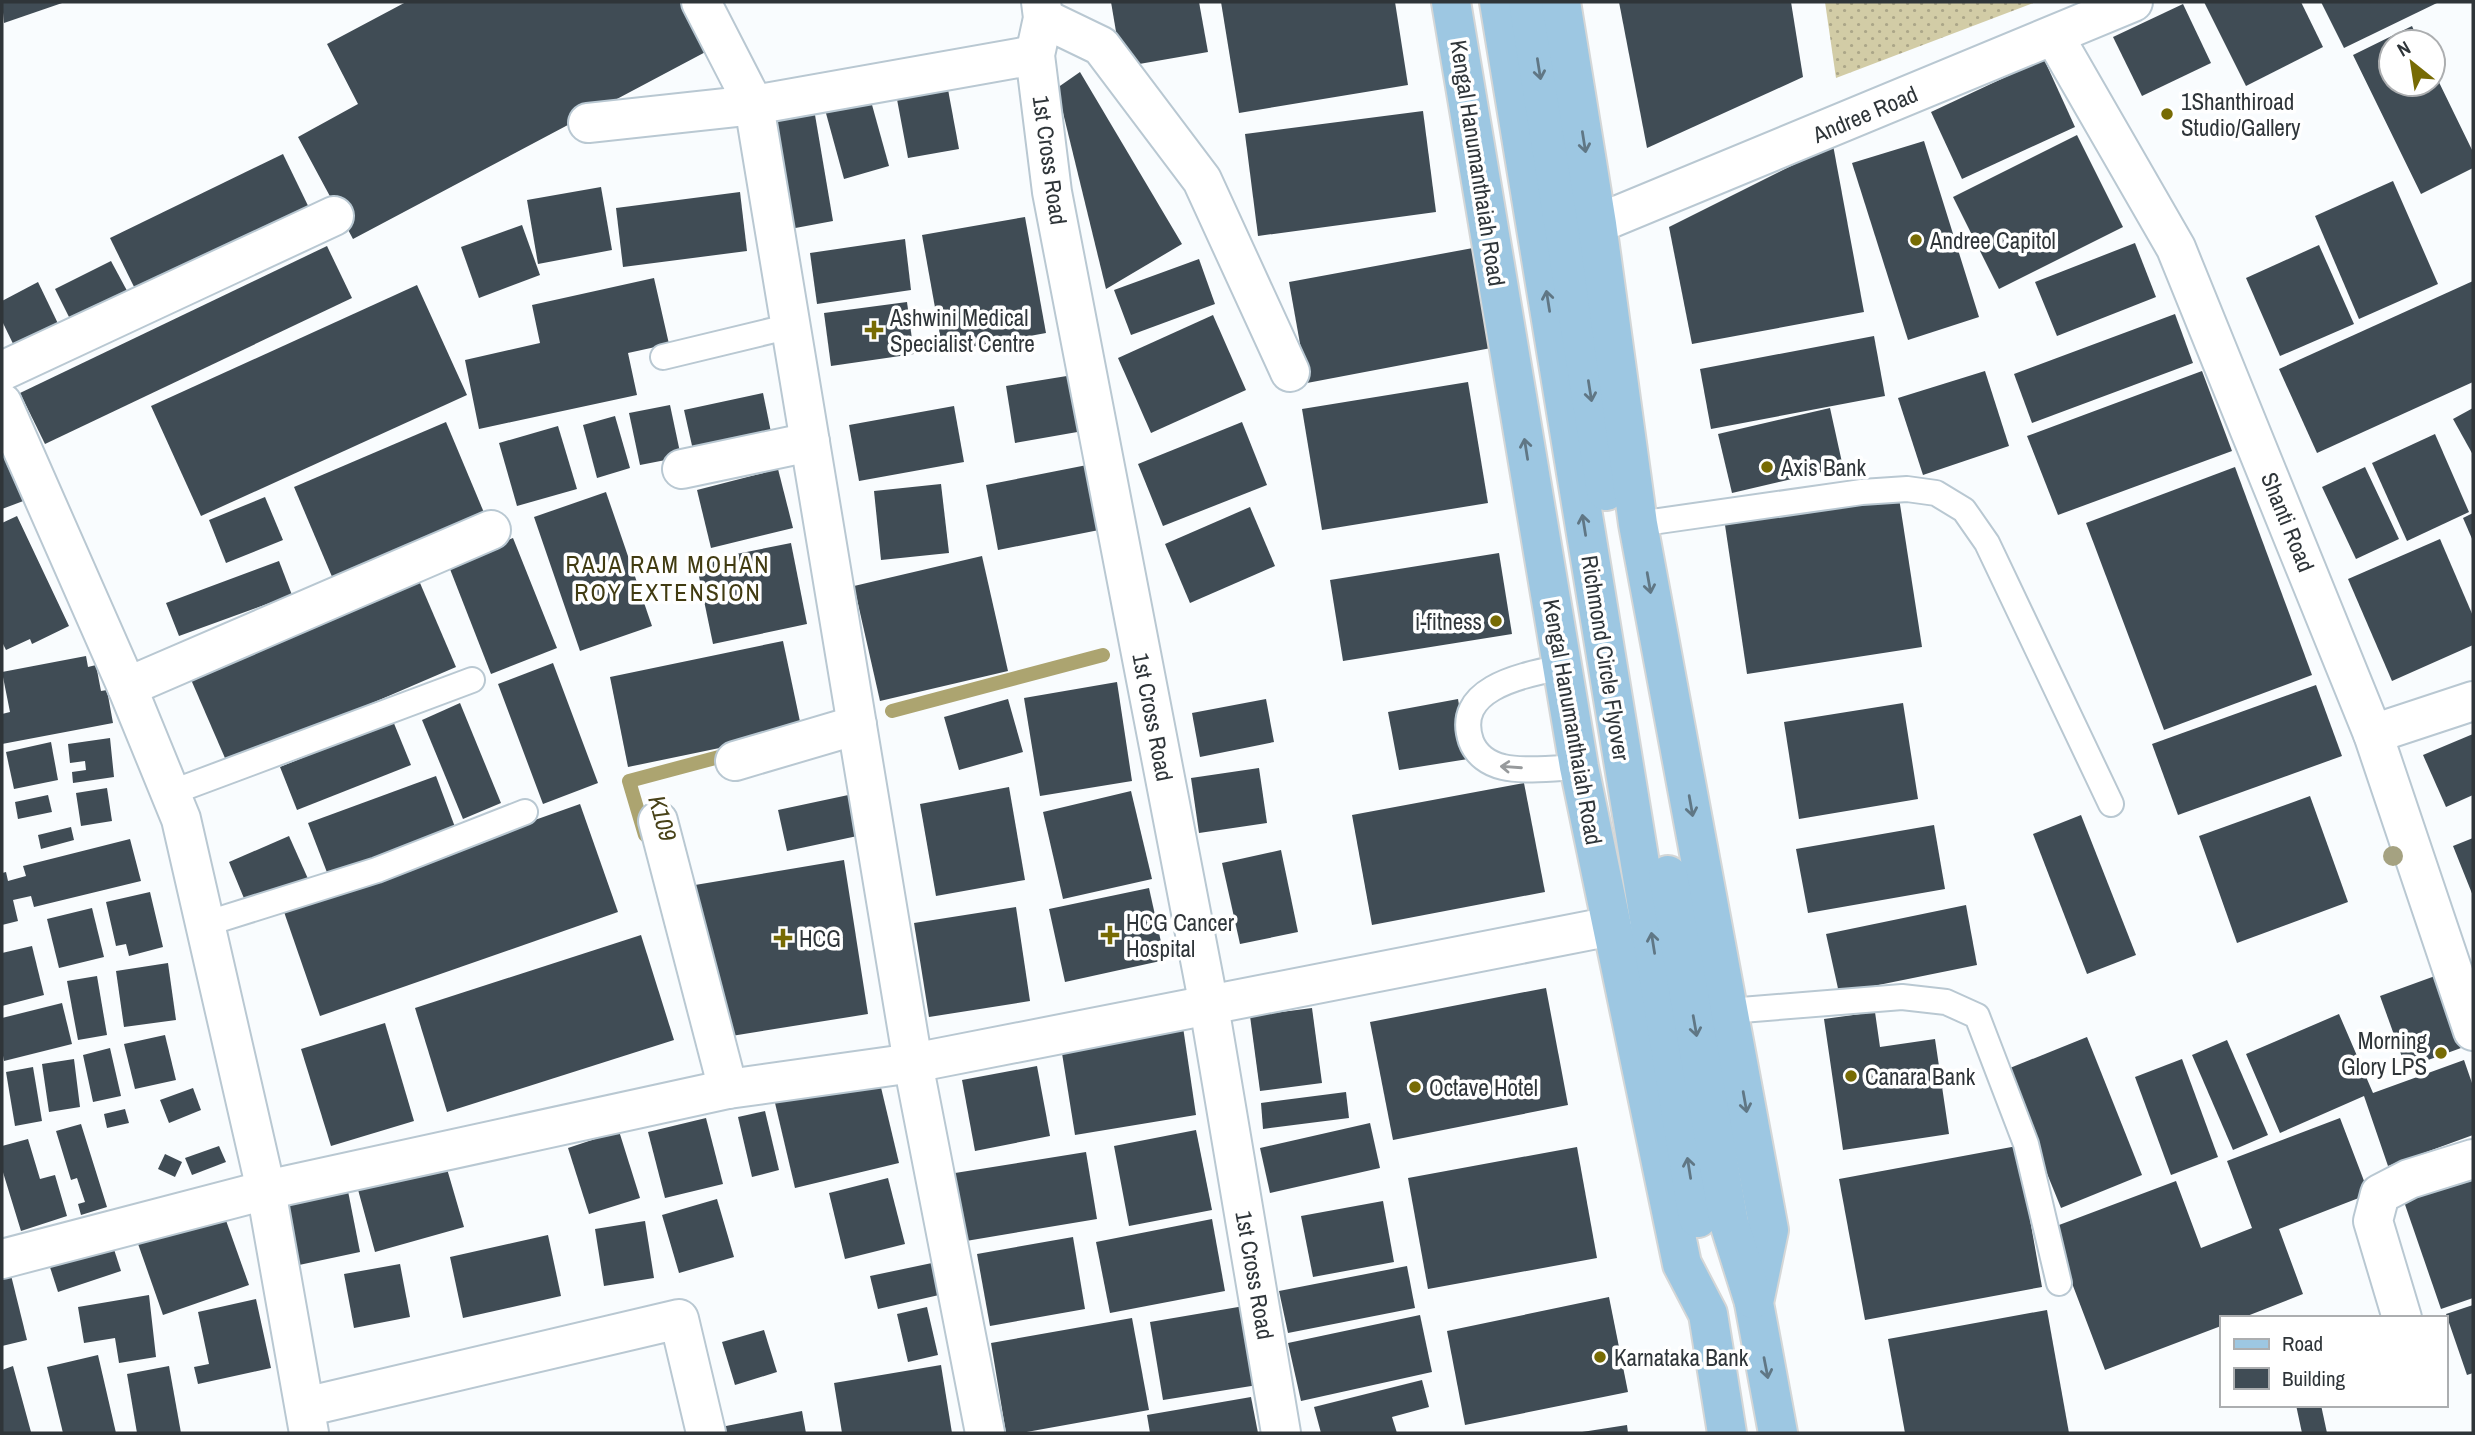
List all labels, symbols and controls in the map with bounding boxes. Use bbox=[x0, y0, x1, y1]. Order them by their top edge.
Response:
north arrow bbox=[2377, 28, 2447, 98]
text: N bbox=[2392, 34, 2415, 62]
street label: Kengal Hanumanthaiah Road bbox=[1443, 38, 1513, 288]
one-way arrow bbox=[1533, 57, 1546, 80]
street label: Andree Road bbox=[1807, 78, 1922, 150]
place label: 1Shanthiroad Studio/Gallery bbox=[2181, 86, 2301, 143]
street label: 1st Cross Road bbox=[1026, 93, 1074, 227]
marker: 1Shanthiroad Studio/Gallery bbox=[2159, 106, 2175, 122]
one-way arrow bbox=[1578, 130, 1591, 153]
place label: Andree Capitol bbox=[1929, 225, 2056, 256]
marker: Andree Capitol bbox=[1908, 232, 1924, 248]
one-way arrow bbox=[1541, 290, 1554, 313]
place label: Ashwini Medical Specialist Centre bbox=[889, 302, 1035, 359]
marker: Ashwini Medical Specialist Centre bbox=[864, 320, 884, 340]
one-way arrow bbox=[1584, 379, 1597, 402]
one-way arrow bbox=[1519, 438, 1532, 461]
place label: Axis Bank bbox=[1780, 452, 1866, 483]
marker: Axis Bank bbox=[1759, 459, 1775, 475]
street label: Shanti Road bbox=[2254, 468, 2322, 576]
one-way arrow bbox=[1577, 515, 1590, 537]
district label: RAJA RAM MOHAN ROY EXTENSION bbox=[565, 548, 771, 608]
street label: Richmond Circle Flyover bbox=[1574, 553, 1638, 764]
one-way arrow bbox=[1643, 571, 1657, 594]
street label: Kengal Hanumanthaiah Road bbox=[1536, 597, 1610, 847]
place label: i-fitness bbox=[1415, 606, 1482, 637]
marker: i-fitness bbox=[1488, 613, 1504, 629]
street label: 1st Cross Road bbox=[1125, 650, 1181, 784]
one-way arrow bbox=[1500, 760, 1523, 773]
water label: K109 bbox=[641, 791, 685, 845]
one-way arrow bbox=[1685, 794, 1698, 817]
place label: HCG Cancer Hospital bbox=[1126, 907, 1235, 964]
place label: HCG bbox=[799, 923, 841, 954]
marker: HCG Cancer Hospital bbox=[1100, 925, 1120, 945]
marker: HCG bbox=[773, 928, 793, 948]
one-way arrow bbox=[1646, 932, 1659, 955]
one-way arrow bbox=[1689, 1014, 1702, 1037]
place label: Morning Glory LPS bbox=[2341, 1025, 2428, 1082]
marker: Morning Glory LPS bbox=[2433, 1045, 2449, 1061]
place label: Canara Bank bbox=[1865, 1061, 1976, 1092]
marker: Canara Bank bbox=[1843, 1068, 1859, 1084]
place label: Octave Hotel bbox=[1429, 1072, 1538, 1103]
marker: Octave Hotel bbox=[1407, 1079, 1423, 1095]
one-way arrow bbox=[1739, 1090, 1753, 1113]
one-way arrow bbox=[1682, 1157, 1695, 1180]
street label: 1st Cross Road bbox=[1228, 1208, 1282, 1342]
legend bbox=[2220, 1316, 2447, 1407]
text: Road bbox=[2282, 1329, 2323, 1358]
place label: Karnataka Bank bbox=[1614, 1342, 1749, 1373]
marker: Karnataka Bank bbox=[1592, 1349, 1608, 1365]
one-way arrow bbox=[1760, 1356, 1773, 1379]
text: Building bbox=[2282, 1364, 2346, 1393]

